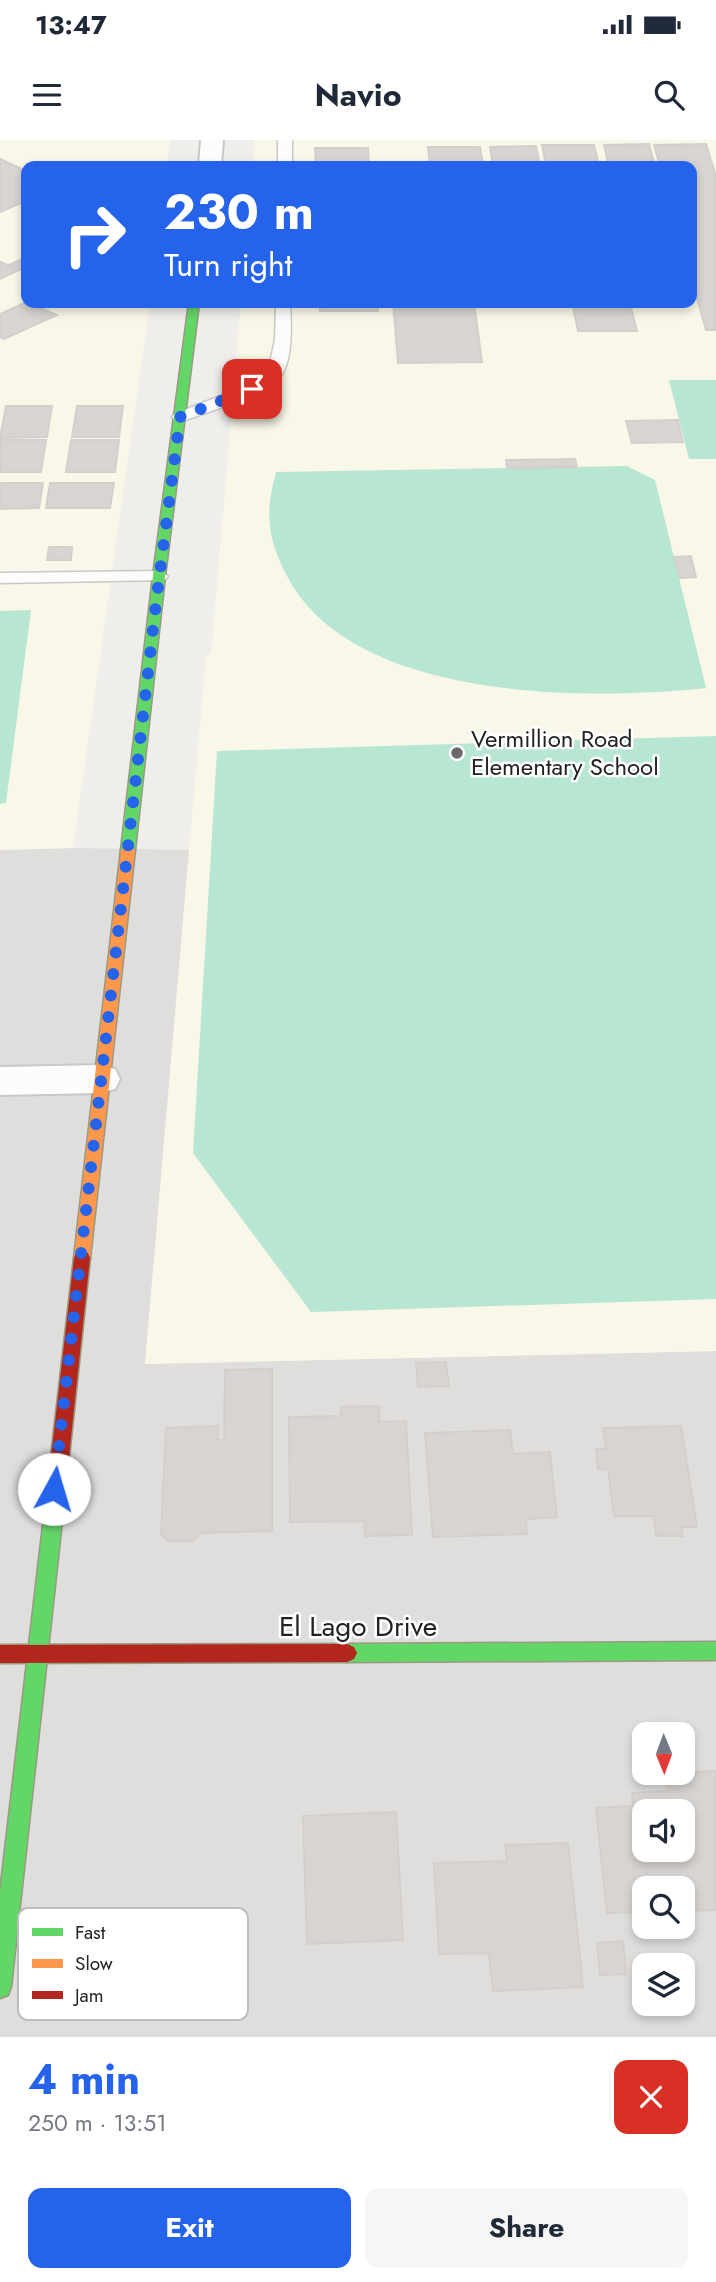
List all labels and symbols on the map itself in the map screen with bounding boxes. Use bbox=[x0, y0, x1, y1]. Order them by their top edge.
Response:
pin bbox=[222, 359, 282, 419]
place label: Vermillion Road Elementary School bbox=[471, 721, 659, 784]
marker: Vermillion Road Elementary School bbox=[449, 745, 465, 761]
position arrow bbox=[17, 1452, 91, 1526]
street label: El Lago Drive bbox=[279, 1606, 437, 1647]
north arrow bbox=[632, 1722, 695, 1785]
legend bbox=[18, 1908, 248, 2020]
text: Fast bbox=[75, 1919, 106, 1946]
text: Slow bbox=[75, 1950, 113, 1977]
text: Jam bbox=[72, 1982, 104, 2009]

